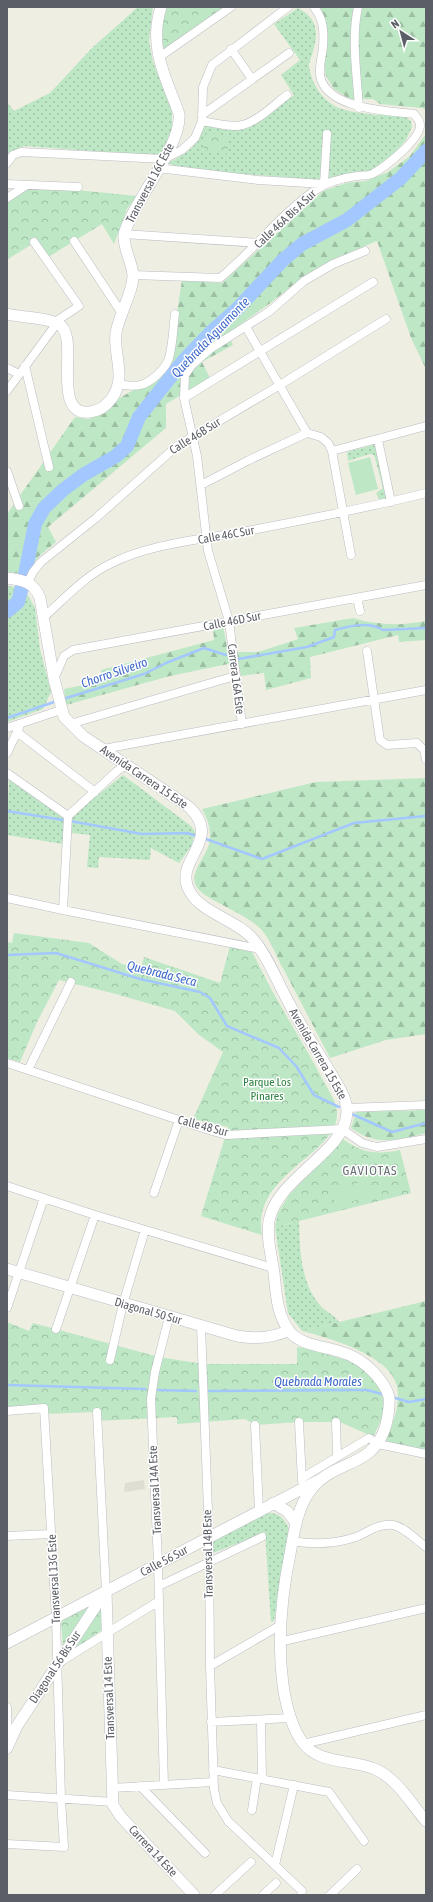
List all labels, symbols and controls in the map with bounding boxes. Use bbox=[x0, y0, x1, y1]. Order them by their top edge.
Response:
north arrow bbox=[381, 12, 421, 52]
text: N bbox=[389, 17, 401, 31]
street label: Transversal 16C Este bbox=[123, 141, 177, 225]
street label: Calle 46A Bis A Sur bbox=[251, 187, 319, 251]
water label: Quebrada Aguamonte bbox=[168, 294, 252, 381]
street label: Calle 46B Sur bbox=[167, 415, 223, 457]
street label: Calle 46C Sur bbox=[197, 523, 256, 547]
street label: Calle 46D Sur bbox=[202, 608, 262, 633]
street label: Carrera 16A Este bbox=[225, 643, 247, 715]
water label: Chorro Silveiro bbox=[79, 654, 149, 691]
street label: Avenida Carrera 15 Este bbox=[98, 742, 190, 812]
water label: Quebrada Seca bbox=[125, 958, 198, 989]
street label: Avenida Carrera 15 Este bbox=[286, 1006, 350, 1102]
park label: Parque Los Pinares bbox=[243, 1075, 291, 1103]
street label: Calle 48 Sur bbox=[176, 1113, 230, 1140]
district label: GAVIOTAS bbox=[342, 1163, 398, 1178]
street label: Diagonal 50 Sur bbox=[113, 1295, 184, 1327]
water label: Quebrada Morales bbox=[274, 1374, 362, 1389]
street label: Transversal 14A Este bbox=[146, 1445, 164, 1535]
street label: Transversal 14B Este bbox=[200, 1510, 216, 1598]
street label: Transversal 13G Este bbox=[45, 1534, 63, 1624]
street label: Calle 56 Sur bbox=[138, 1542, 190, 1579]
street label: Diagonal 56 Bis Sur bbox=[26, 1628, 84, 1706]
street label: Transversal 14 Este bbox=[101, 1656, 117, 1740]
street label: Carrera 14 Este bbox=[126, 1822, 180, 1880]

